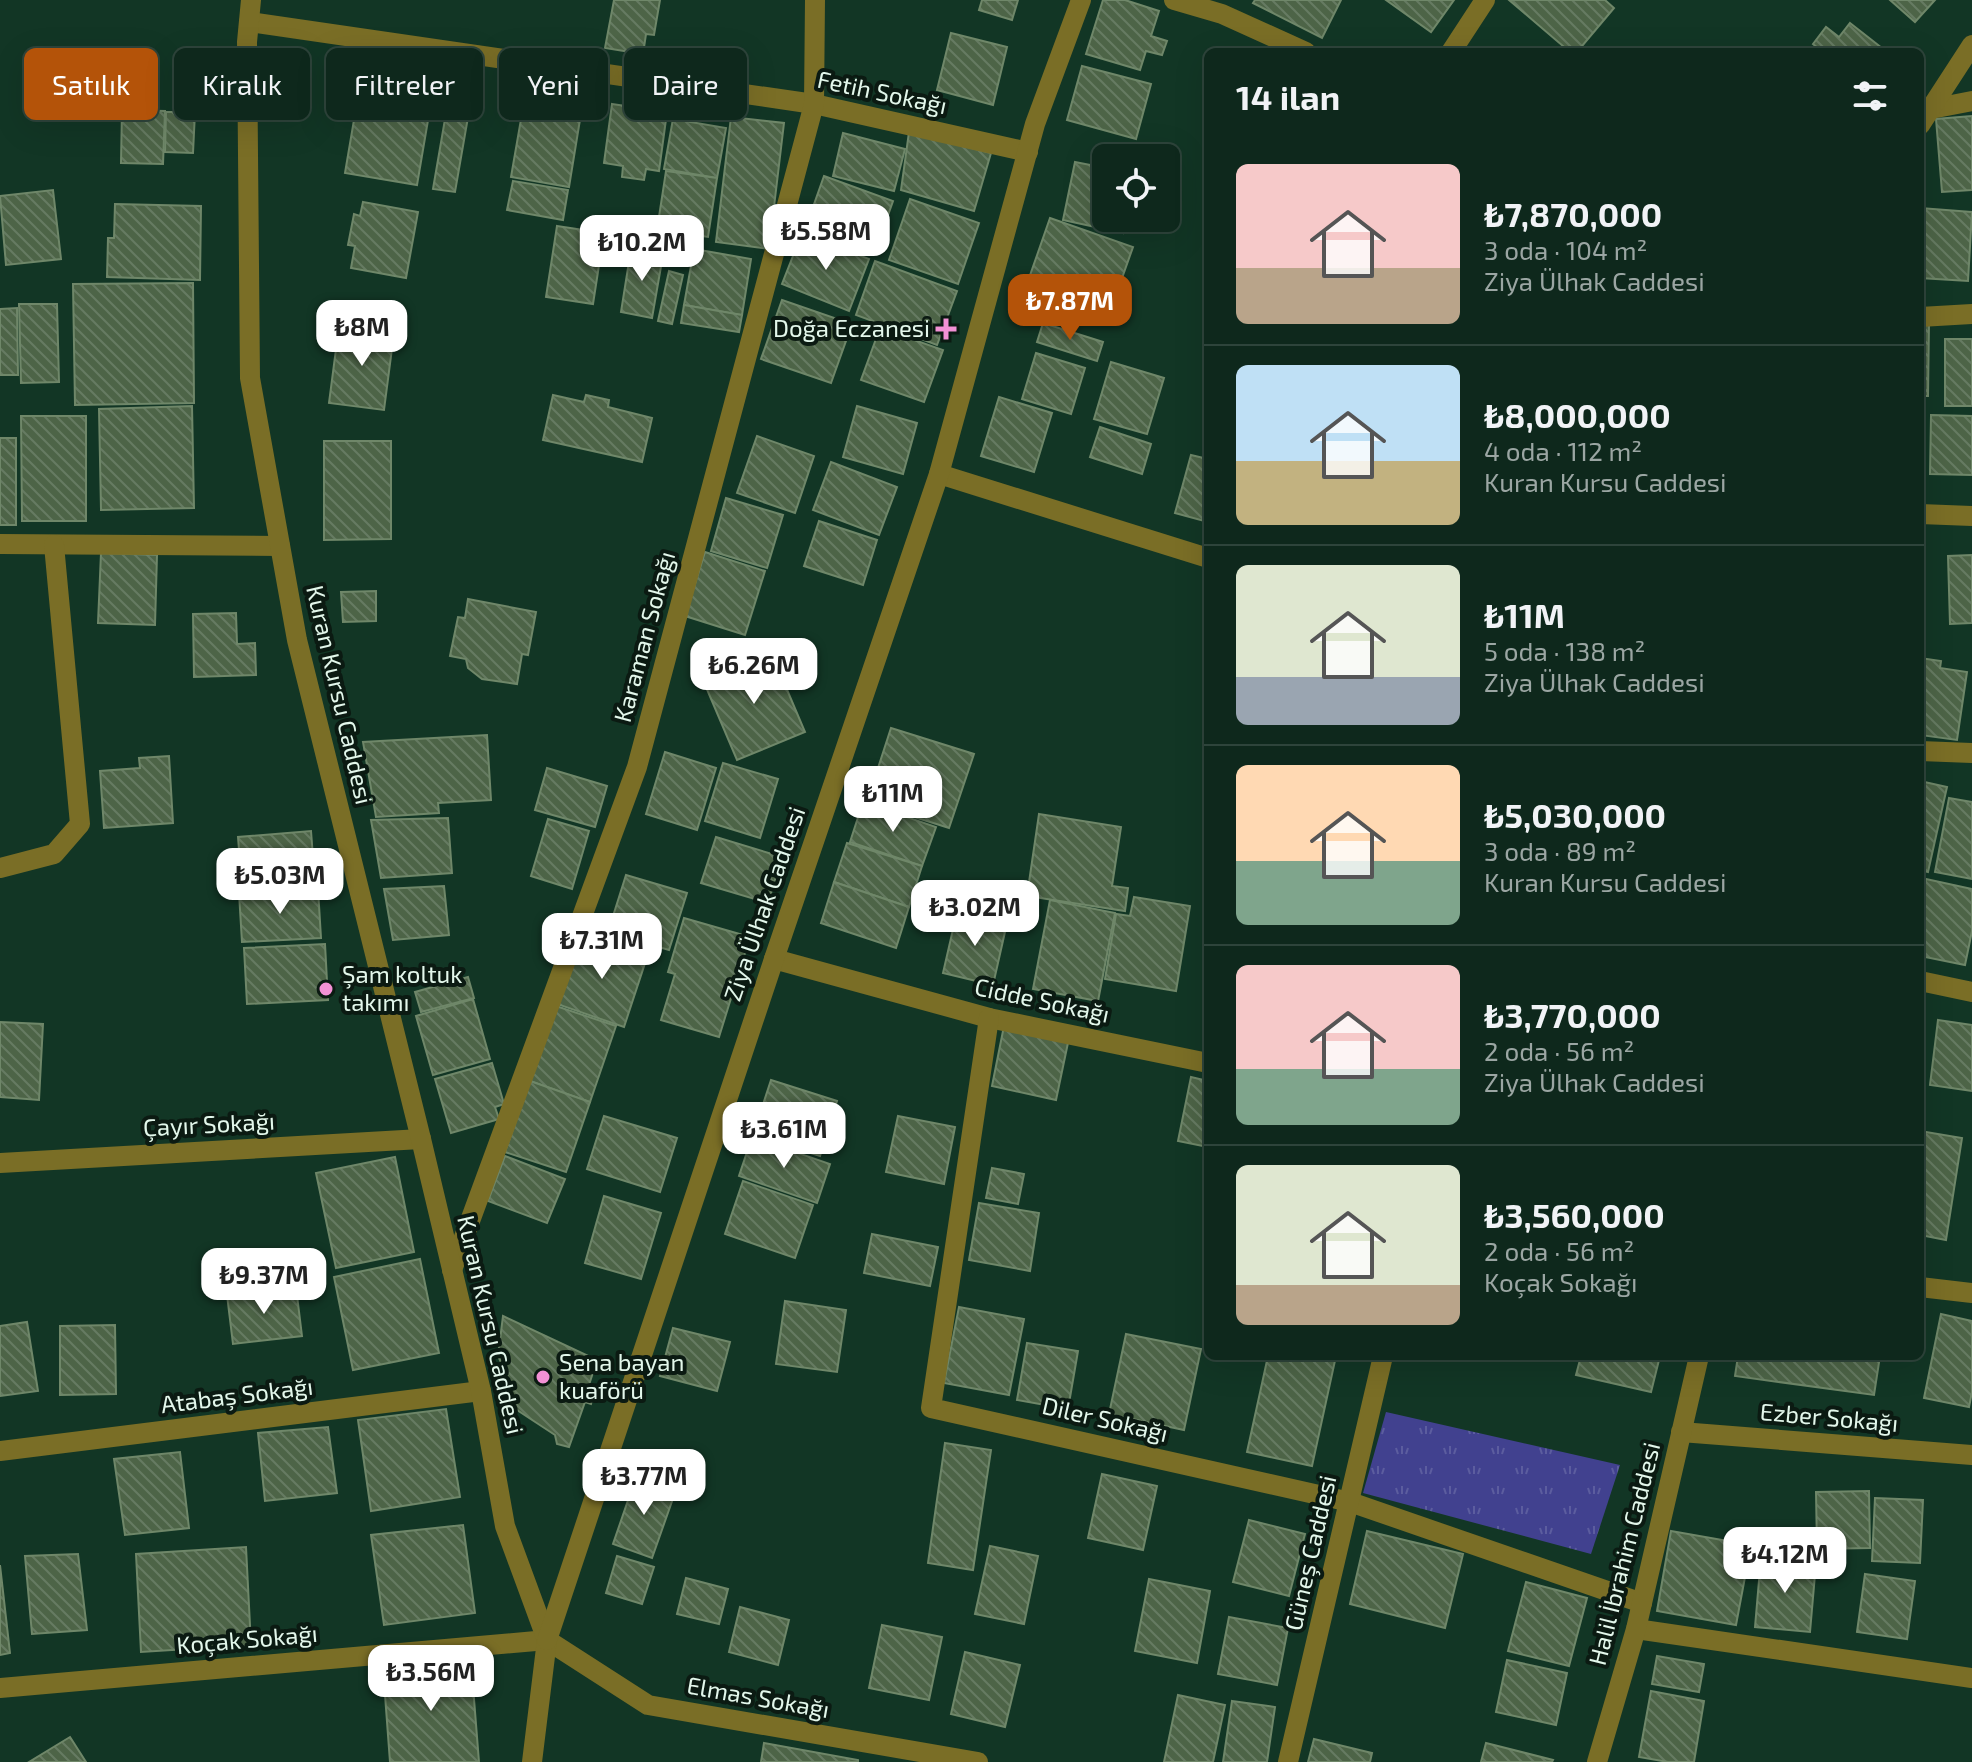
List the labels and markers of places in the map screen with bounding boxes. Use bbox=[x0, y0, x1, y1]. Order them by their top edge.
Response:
pin: ₺5.58M bbox=[761, 204, 891, 272]
pin: ₺10.2M bbox=[577, 215, 707, 283]
pin: ₺7.87M bbox=[1005, 274, 1135, 342]
pin: ₺8M bbox=[323, 300, 401, 368]
place label: Doğa Eczanesi bbox=[773, 313, 930, 342]
marker: Doğa Eczanesi bbox=[937, 320, 955, 338]
pin: ₺6.26M bbox=[689, 638, 819, 706]
pin: ₺11M bbox=[846, 766, 940, 834]
pin: ₺5.03M bbox=[215, 848, 345, 916]
pin: ₺3.02M bbox=[910, 880, 1040, 948]
pin: ₺7.31M bbox=[537, 913, 667, 981]
place label: Şam koltuk takımı bbox=[342, 959, 463, 1016]
marker: Şam koltuk takımı bbox=[317, 980, 335, 998]
pin: ₺3.61M bbox=[719, 1102, 849, 1170]
pin: ₺9.37M bbox=[199, 1248, 329, 1316]
place label: Sena bayan kuaförü bbox=[559, 1347, 684, 1404]
marker: Sena bayan kuaförü bbox=[534, 1368, 552, 1386]
pin: ₺3.77M bbox=[579, 1449, 709, 1517]
pin: ₺4.12M bbox=[1720, 1527, 1850, 1595]
pin: ₺3.56M bbox=[366, 1645, 496, 1713]

